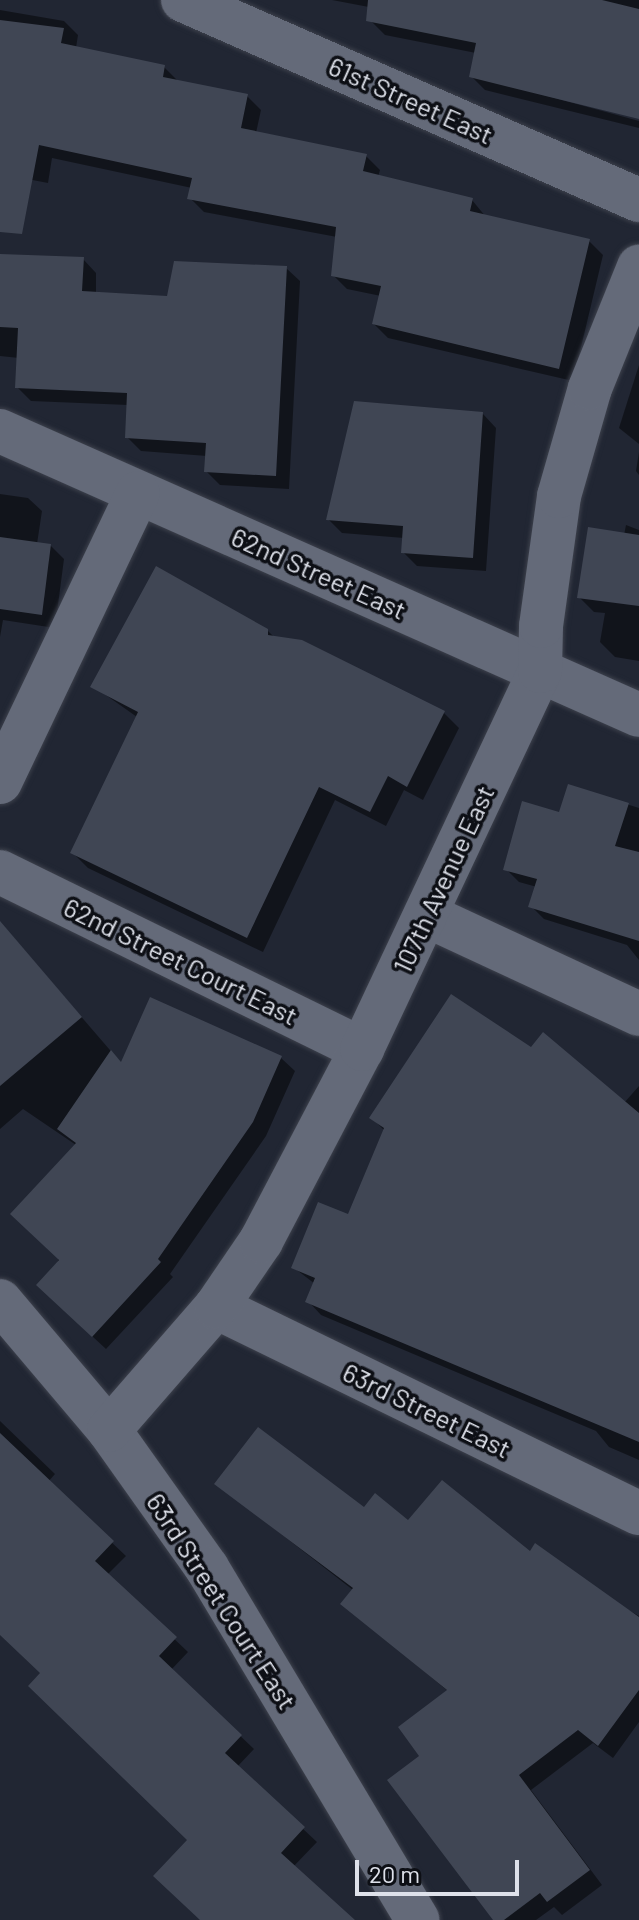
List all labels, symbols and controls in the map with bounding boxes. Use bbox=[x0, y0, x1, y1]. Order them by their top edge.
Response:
street label: 61st Street East bbox=[324, 50, 498, 150]
street label: 62nd Street East bbox=[227, 521, 411, 625]
street label: 107th Avenue East bbox=[386, 780, 500, 978]
street label: 62nd Street Court East bbox=[59, 891, 303, 1031]
street label: 63rd Street East bbox=[338, 1356, 516, 1464]
street label: 63rd Street Court East bbox=[141, 1487, 303, 1715]
scale bar bbox=[359, 1844, 523, 1894]
text: 20 m bbox=[369, 1859, 420, 1888]

